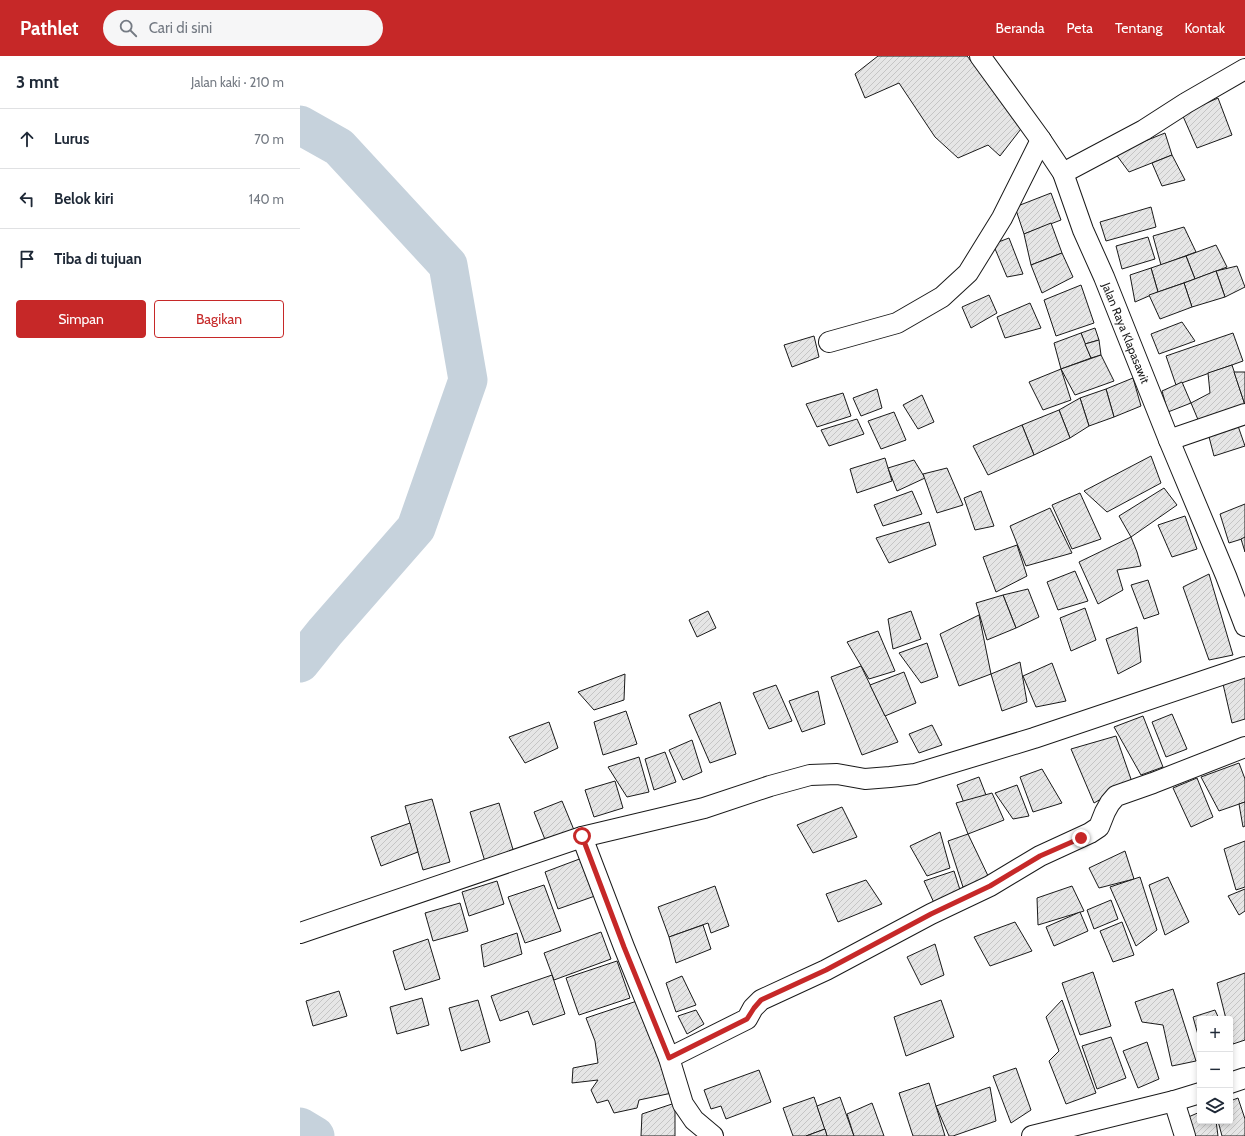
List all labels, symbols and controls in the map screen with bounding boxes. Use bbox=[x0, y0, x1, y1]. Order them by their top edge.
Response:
search box bbox=[103, 10, 383, 46]
text: Pathlet bbox=[20, 17, 79, 40]
icon: search bbox=[117, 17, 139, 39]
text: Cari di sini bbox=[149, 19, 212, 37]
text: Beranda bbox=[996, 19, 1045, 37]
text: Peta bbox=[1067, 19, 1093, 37]
text: Tentang bbox=[1115, 19, 1162, 37]
text: Kontak bbox=[1184, 19, 1225, 37]
text: 3 mnt bbox=[16, 72, 59, 92]
text: Jalan kaki · 210 m bbox=[191, 74, 284, 90]
icon: ahead bbox=[16, 128, 38, 150]
text: Lurus bbox=[54, 130, 89, 148]
text: 70 m bbox=[254, 131, 284, 147]
icon: left bbox=[16, 188, 38, 210]
text: Belok kiri bbox=[54, 190, 114, 208]
text: 140 m bbox=[249, 191, 284, 207]
icon: arrive bbox=[16, 248, 38, 270]
text: Tiba di tujuan bbox=[54, 250, 142, 268]
street label: Jalan Raya Klapasawit bbox=[1099, 279, 1153, 386]
button: Simpan bbox=[16, 300, 146, 338]
button: Bagikan bbox=[154, 300, 284, 338]
route start bbox=[573, 827, 591, 845]
route end bbox=[1072, 829, 1090, 847]
map controls bbox=[1197, 1016, 1233, 1124]
button: + bbox=[1197, 1016, 1233, 1052]
button: − bbox=[1197, 1052, 1233, 1088]
button: layers bbox=[1197, 1088, 1233, 1124]

